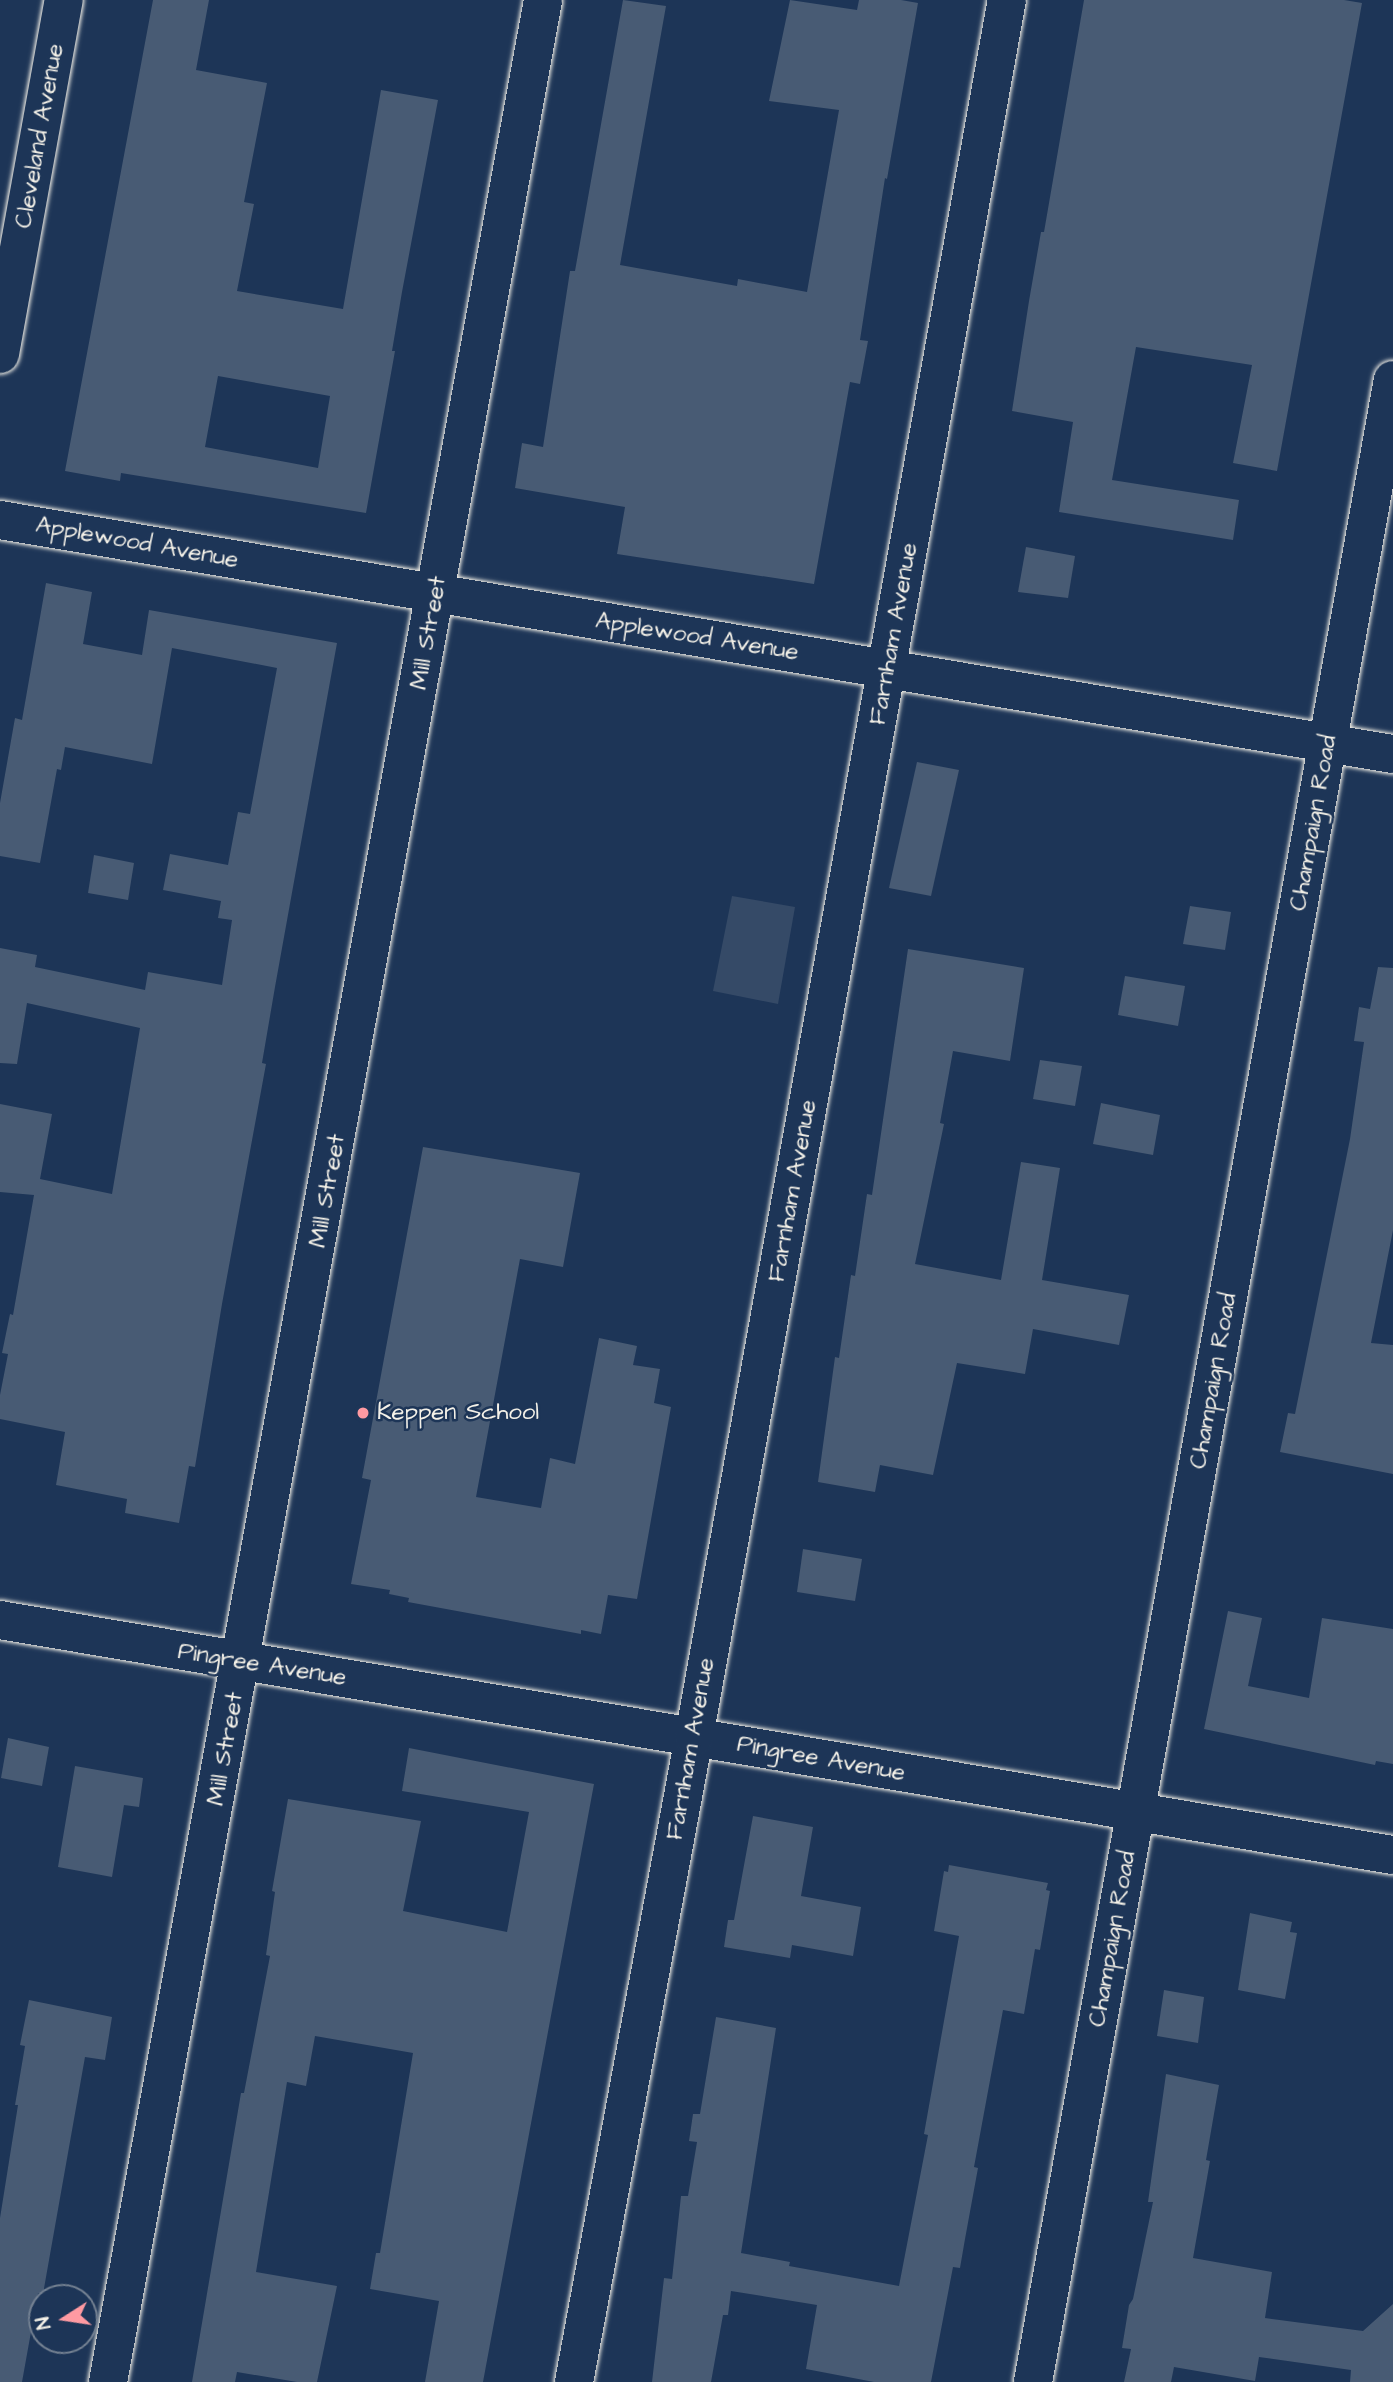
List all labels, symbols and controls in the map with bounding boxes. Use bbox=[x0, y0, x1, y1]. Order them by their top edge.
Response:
street label: Cleveland Avenue bbox=[10, 41, 70, 231]
street label: Applewood Avenue bbox=[33, 511, 241, 575]
street label: Farnham Avenue bbox=[864, 541, 924, 727]
street label: Mill Street bbox=[405, 574, 453, 692]
street label: Applewood Avenue bbox=[593, 607, 801, 667]
street label: Champaign Road bbox=[1284, 733, 1344, 913]
street label: Farnham Avenue bbox=[763, 1098, 823, 1284]
street label: Mill Street bbox=[304, 1132, 352, 1250]
street label: Champaign Road bbox=[1184, 1291, 1244, 1471]
place label: Keppen School bbox=[377, 1399, 539, 1427]
marker: Keppen School bbox=[355, 1405, 371, 1421]
street label: Pingree Avenue bbox=[176, 1637, 348, 1693]
street label: Farnham Avenue bbox=[661, 1656, 721, 1842]
street label: Mill Street bbox=[202, 1690, 250, 1808]
street label: Pingree Avenue bbox=[735, 1730, 907, 1788]
street label: Champaign Road bbox=[1083, 1849, 1143, 2029]
north arrow bbox=[28, 2284, 98, 2354]
text: N bbox=[29, 2314, 58, 2332]

